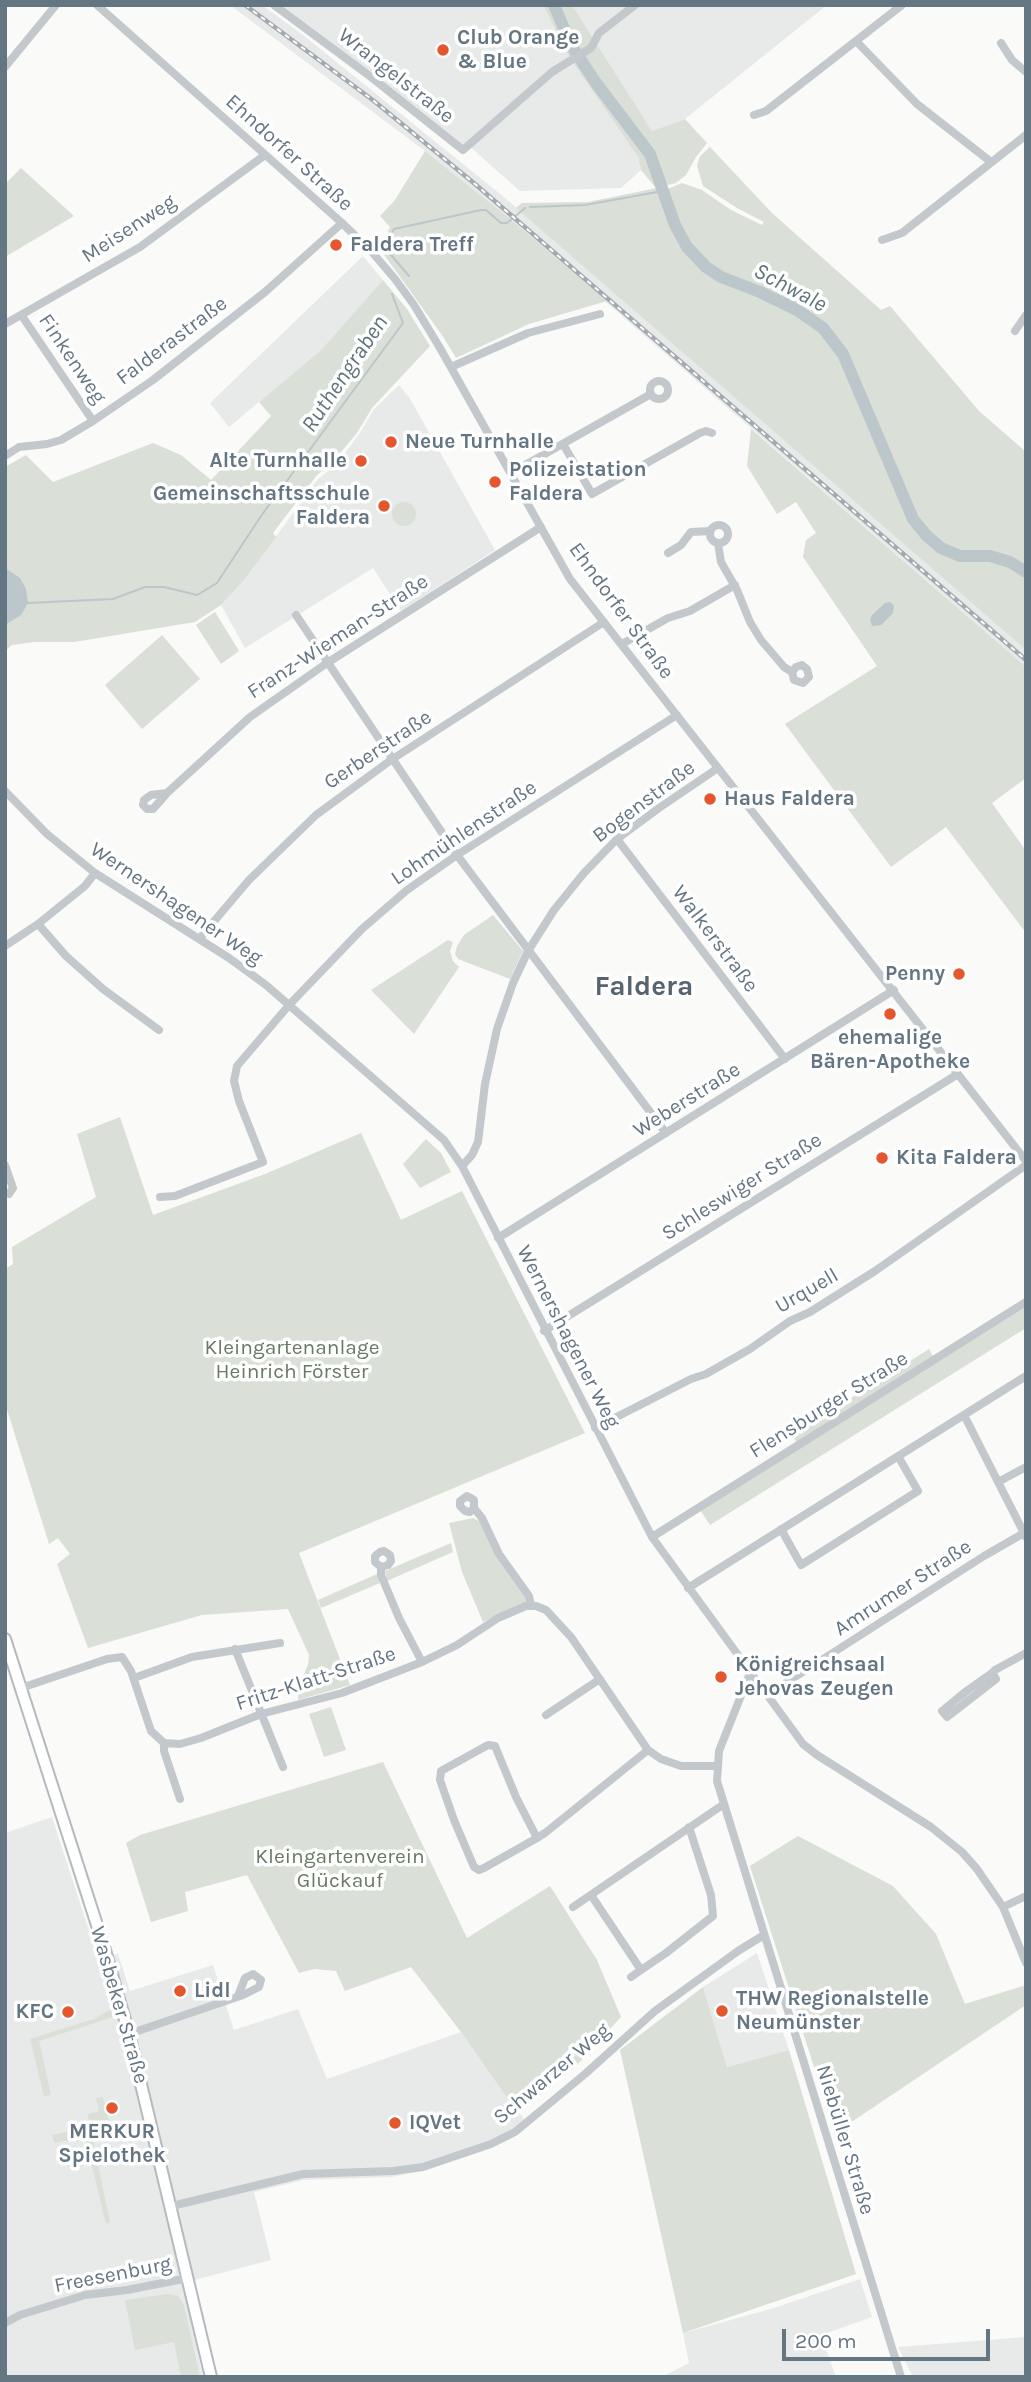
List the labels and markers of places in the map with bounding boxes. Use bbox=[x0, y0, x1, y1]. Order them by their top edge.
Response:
place label: Club Orange & Blue bbox=[457, 25, 579, 75]
marker: Club Orange & Blue bbox=[435, 42, 451, 58]
place label: Faldera Treff bbox=[350, 232, 474, 258]
marker: Faldera Treff bbox=[328, 237, 344, 253]
place label: Neue Turnhalle bbox=[405, 429, 554, 455]
marker: Neue Turnhalle bbox=[383, 434, 399, 450]
place label: Alte Turnhalle bbox=[210, 448, 347, 474]
marker: Alte Turnhalle bbox=[353, 453, 369, 469]
place label: Polizeistation Faldera bbox=[509, 457, 647, 507]
marker: Polizeistation Faldera bbox=[487, 474, 503, 490]
place label: Gemeinschaftsschule Faldera bbox=[153, 481, 370, 531]
marker: Gemeinschaftsschule Faldera bbox=[376, 498, 392, 514]
place label: Haus Faldera bbox=[724, 786, 855, 812]
marker: Haus Faldera bbox=[702, 791, 718, 807]
place label: Penny bbox=[885, 961, 945, 987]
marker: Penny bbox=[951, 966, 967, 982]
marker: ehemalige Bären-Apotheke bbox=[882, 1006, 898, 1022]
place label: ehemalige Bären-Apotheke bbox=[810, 1025, 970, 1075]
place label: Kita Faldera bbox=[896, 1145, 1017, 1171]
marker: Kita Faldera bbox=[874, 1150, 890, 1166]
place label: Königreichsaal Jehovas Zeugen bbox=[735, 1652, 894, 1702]
marker: Königreichsaal Jehovas Zeugen bbox=[713, 1669, 729, 1685]
place label: Lidl bbox=[194, 1978, 231, 2004]
marker: Lidl bbox=[172, 1983, 188, 1999]
place label: THW Regionalstelle Neumünster bbox=[736, 1986, 929, 2036]
place label: KFC bbox=[15, 1999, 54, 2025]
marker: THW Regionalstelle Neumünster bbox=[714, 2003, 730, 2019]
marker: KFC bbox=[60, 2004, 76, 2020]
marker: MERKUR Spielothek bbox=[104, 2100, 120, 2116]
place label: IQVet bbox=[409, 2110, 461, 2136]
marker: IQVet bbox=[387, 2115, 403, 2131]
place label: MERKUR Spielothek bbox=[58, 2119, 166, 2169]

